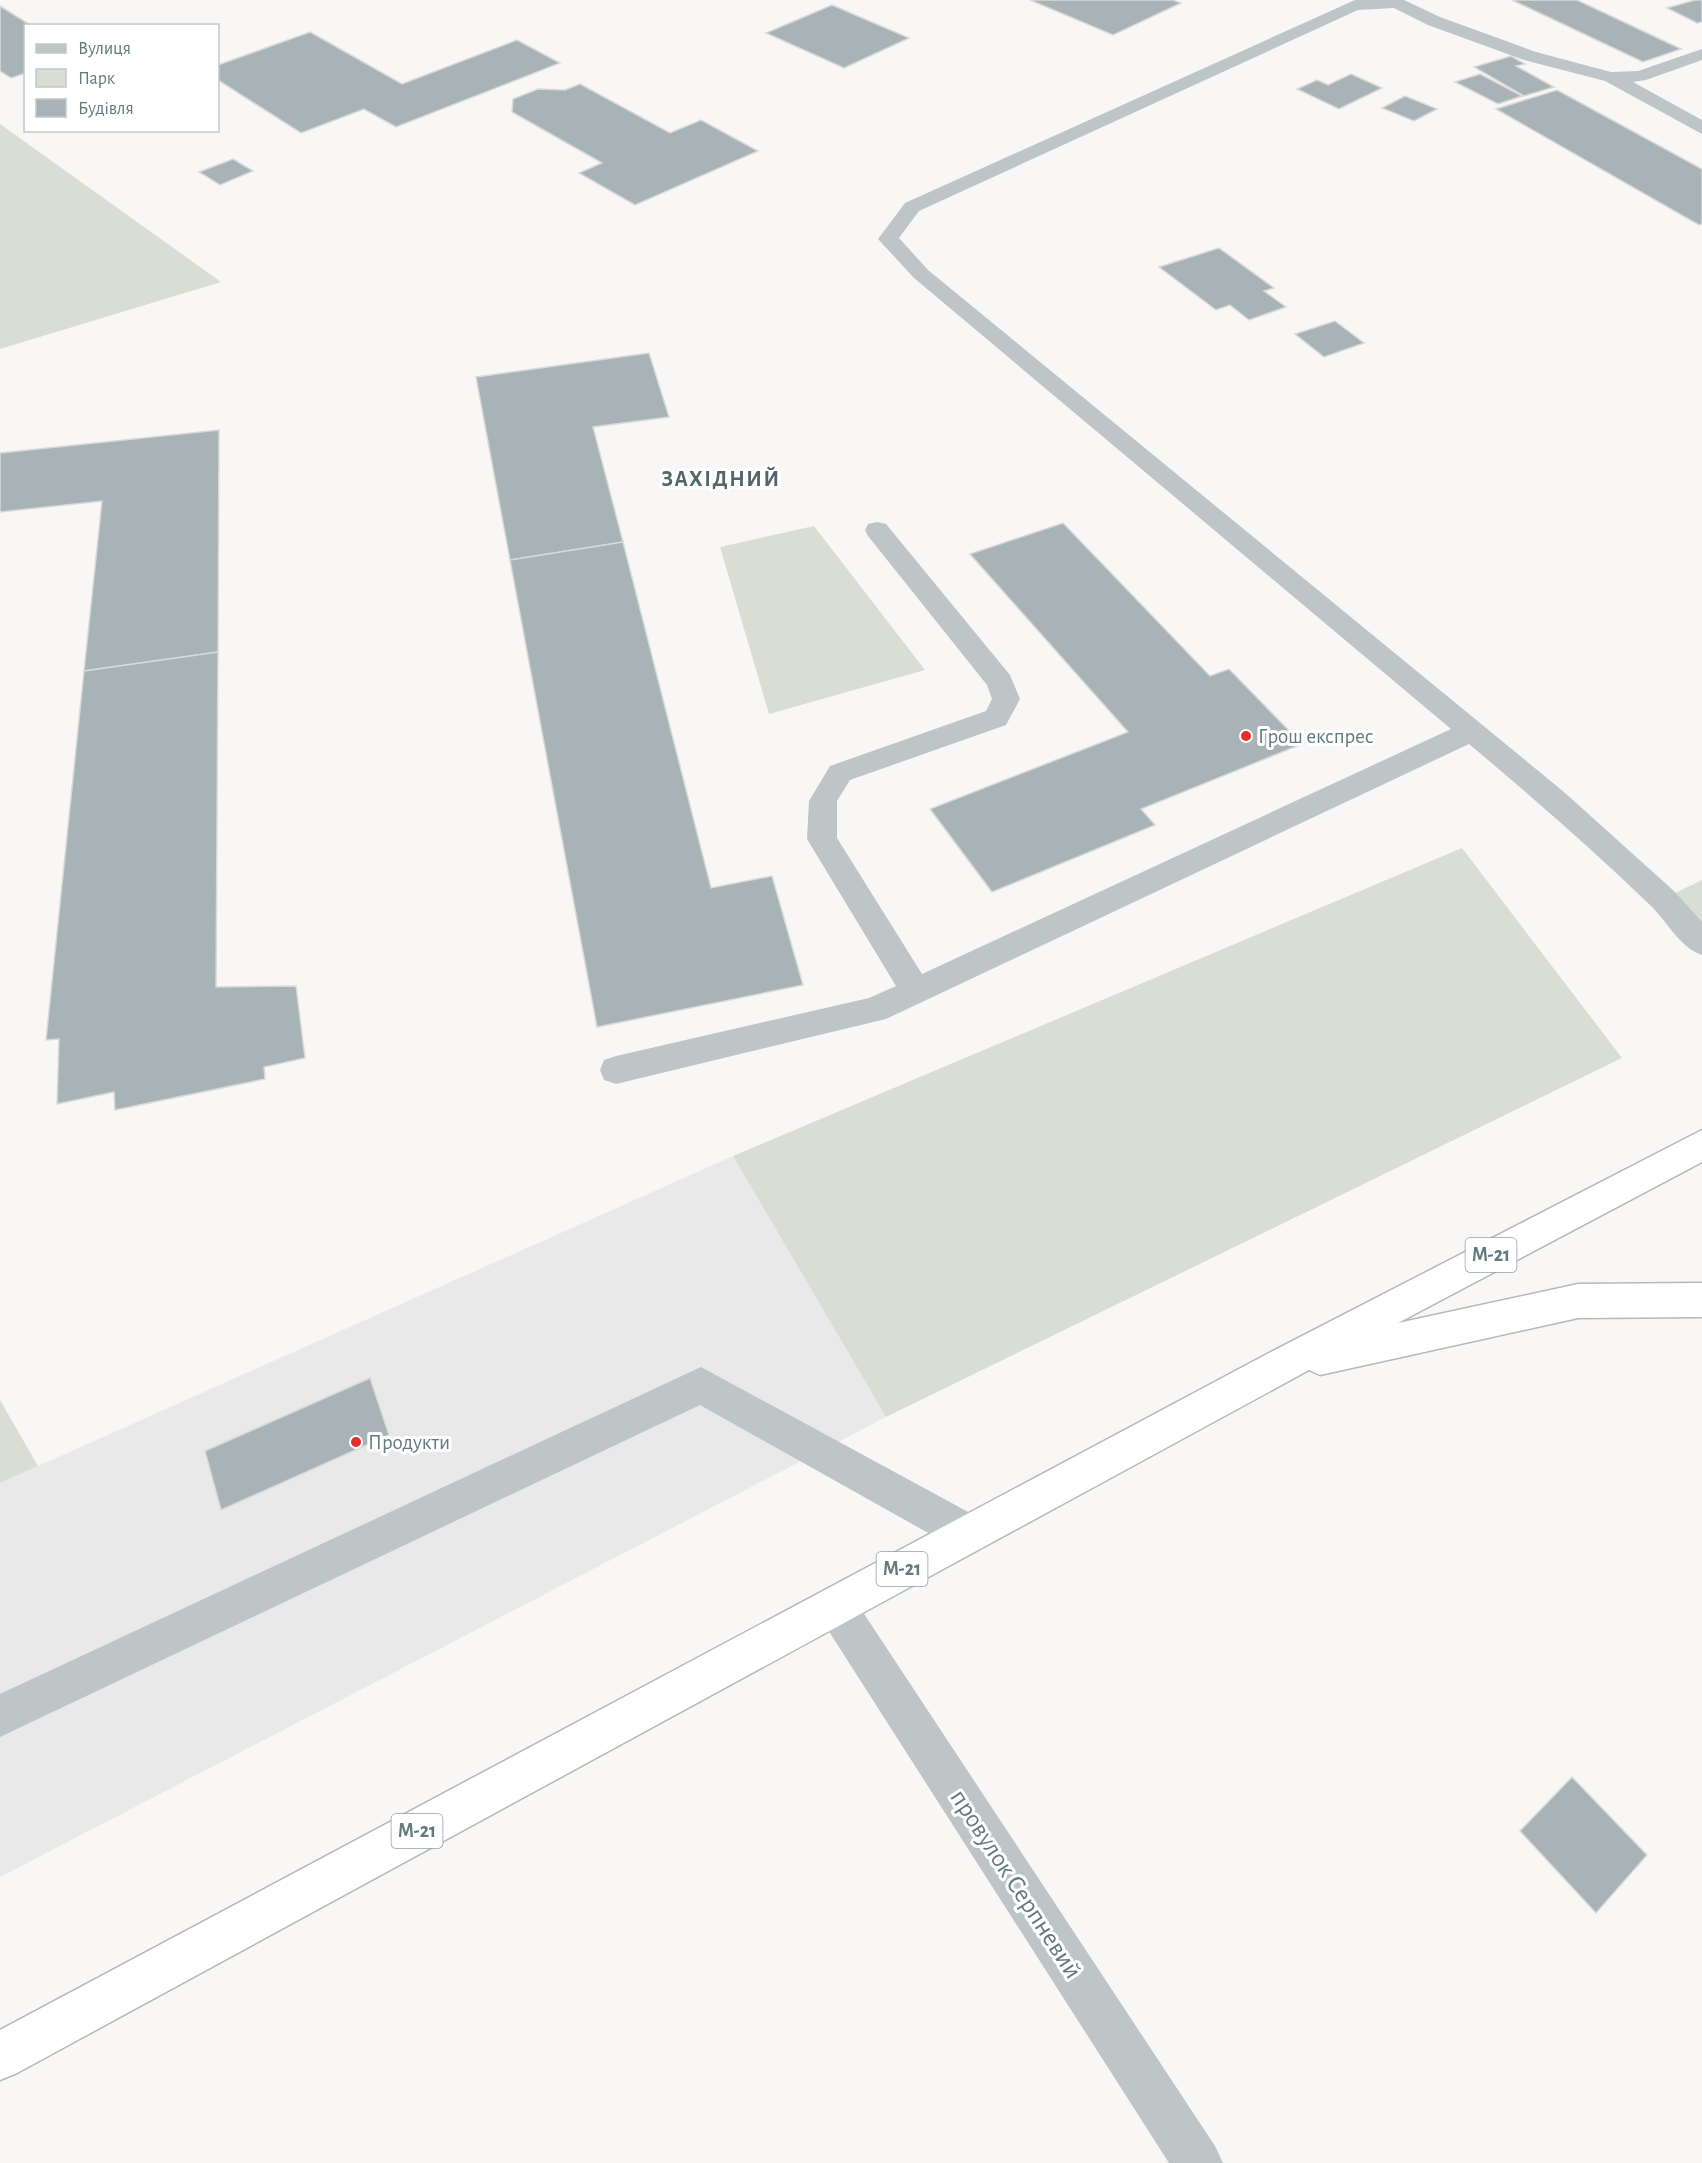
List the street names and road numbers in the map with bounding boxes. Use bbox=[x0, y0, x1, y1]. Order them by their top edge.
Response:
road number: М-21 bbox=[1466, 1238, 1516, 1272]
road number: М-21 bbox=[876, 1552, 928, 1586]
street label: провулок Серпневий bbox=[945, 1785, 1087, 1983]
road number: М-21 bbox=[392, 1814, 442, 1848]

